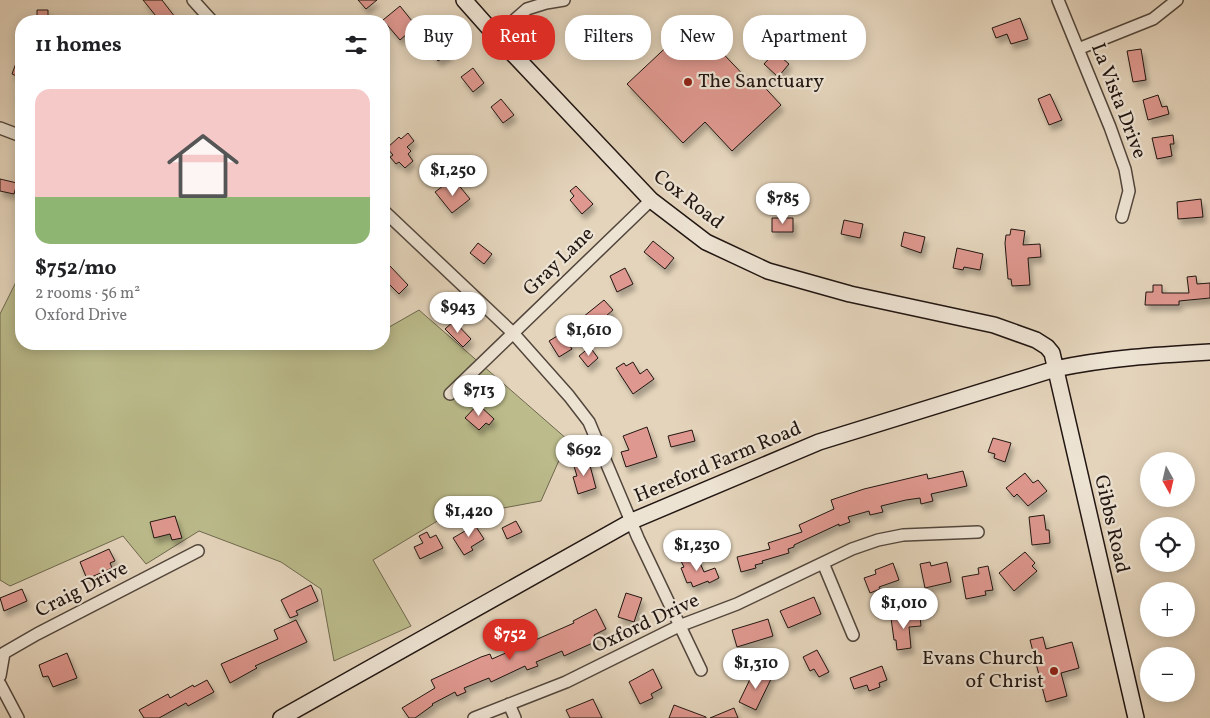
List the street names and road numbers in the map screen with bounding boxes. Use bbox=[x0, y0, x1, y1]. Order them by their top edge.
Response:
street label: La Vista Drive bbox=[1083, 39, 1153, 163]
street label: Cox Road bbox=[647, 163, 729, 237]
street label: Gray Lane bbox=[517, 221, 601, 303]
street label: Hereford Farm Road bbox=[630, 415, 806, 511]
street label: Gibbs Road bbox=[1086, 472, 1136, 576]
street label: Craig Drive bbox=[31, 555, 133, 625]
street label: Oxford Drive bbox=[588, 587, 704, 661]

